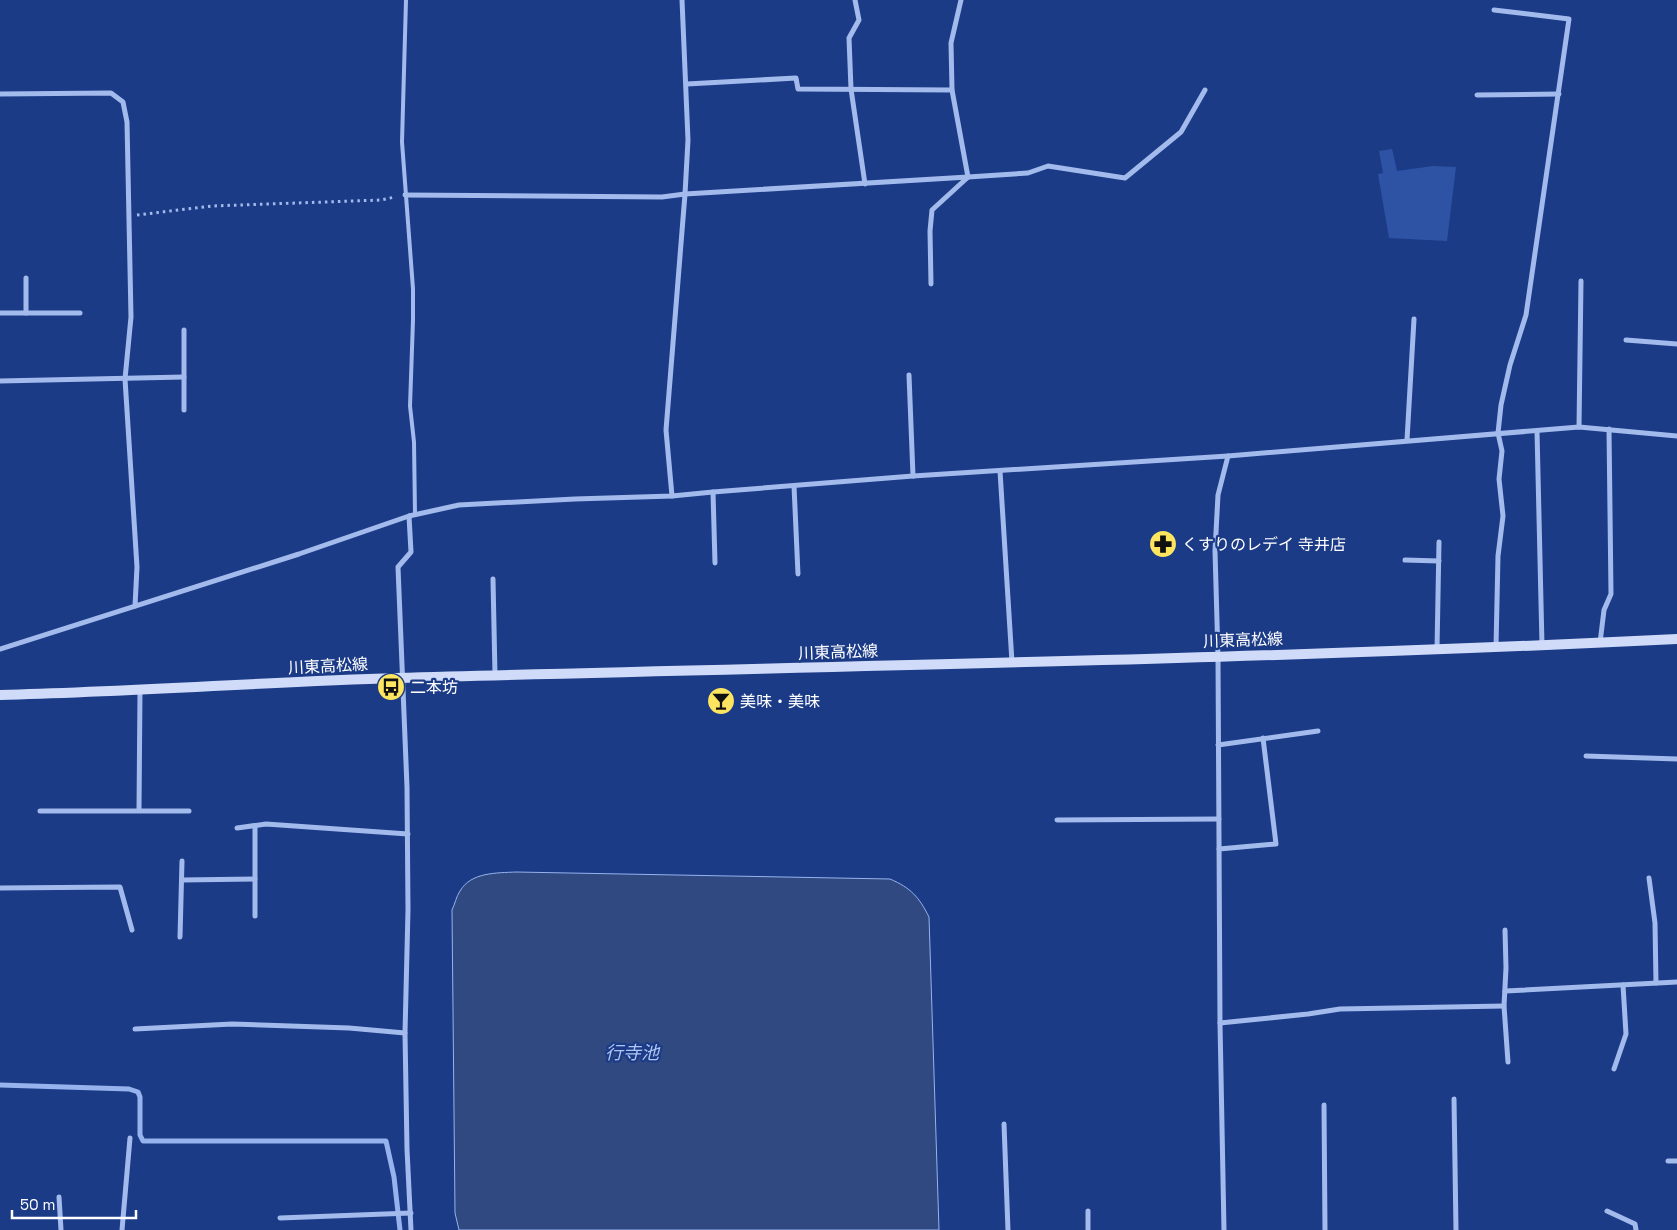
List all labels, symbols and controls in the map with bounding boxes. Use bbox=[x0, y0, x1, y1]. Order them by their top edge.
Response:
pharmacy icon: くすりのレデイ 寺井店 bbox=[1148, 529, 1178, 559]
place label: くすりのレデイ 寺井店 bbox=[1182, 534, 1346, 555]
street label: 川東高松線 bbox=[1203, 628, 1283, 652]
street label: 川東高松線 bbox=[798, 640, 878, 664]
street label: 川東高松線 bbox=[287, 653, 369, 679]
bus stop icon: 二本坊 bbox=[376, 672, 406, 702]
place label: 二本坊 bbox=[410, 677, 458, 698]
bar icon: 美味・美味 bbox=[706, 686, 736, 716]
place label: 美味・美味 bbox=[740, 691, 820, 712]
water label: 行寺池 bbox=[605, 1041, 661, 1064]
scale bar bbox=[12, 1188, 136, 1220]
text: 50 m bbox=[20, 1195, 55, 1214]

